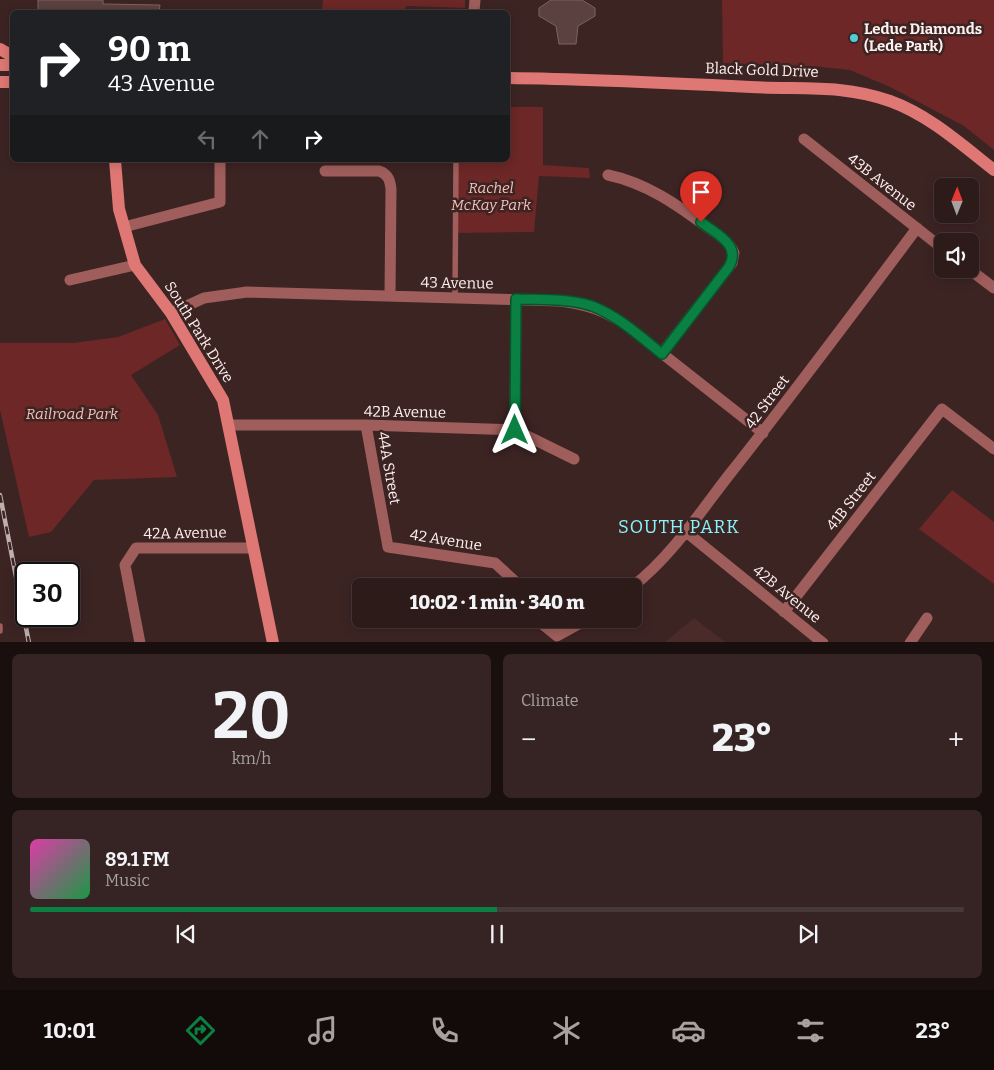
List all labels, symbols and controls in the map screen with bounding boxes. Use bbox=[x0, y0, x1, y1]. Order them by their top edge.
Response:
place label: Leduc Diamonds (Lede Park) bbox=[864, 20, 982, 55]
text: 90 m bbox=[108, 28, 191, 70]
icon: right bbox=[25, 30, 90, 95]
marker: Leduc Diamonds (Lede Park) bbox=[848, 32, 860, 44]
street label: Black Gold Drive bbox=[705, 59, 819, 81]
text: 43 Avenue bbox=[108, 70, 215, 97]
icon: left bbox=[193, 125, 221, 153]
icon: ahead bbox=[246, 125, 274, 153]
icon: right bbox=[299, 125, 327, 153]
street label: 43B Avenue bbox=[844, 150, 920, 214]
pin bbox=[680, 171, 722, 222]
icon: arrive bbox=[687, 178, 715, 206]
north arrow bbox=[934, 178, 979, 222]
map controls bbox=[934, 178, 979, 278]
park label: Rachel McKay Park bbox=[451, 179, 532, 214]
button: sound bbox=[934, 233, 979, 278]
street label: 43 Avenue bbox=[420, 273, 494, 293]
street label: South Park Drive bbox=[161, 278, 237, 386]
street label: 42 Street bbox=[741, 371, 793, 432]
street label: 42B Avenue bbox=[364, 402, 446, 422]
position arrow bbox=[488, 403, 540, 455]
park label: Railroad Park bbox=[26, 405, 119, 423]
street label: 44A Street bbox=[374, 430, 404, 506]
street label: 41B Street bbox=[822, 467, 880, 534]
district label: SOUTH PARK bbox=[618, 516, 740, 538]
street label: 42A Avenue bbox=[143, 523, 227, 543]
street label: 42 Avenue bbox=[409, 525, 483, 555]
street label: 42B Avenue bbox=[749, 561, 825, 627]
speed limit sign: 30 bbox=[15, 562, 80, 627]
text: 10:02 · 1 min · 340 m bbox=[410, 591, 584, 614]
text: 20 bbox=[213, 677, 290, 755]
text: Climate bbox=[521, 691, 579, 710]
text: 23° bbox=[712, 715, 772, 761]
text: − bbox=[521, 723, 536, 756]
text: + bbox=[948, 723, 964, 756]
text: km/h bbox=[232, 749, 271, 768]
text: 89.1 FM bbox=[105, 848, 169, 871]
text: Music bbox=[105, 871, 150, 890]
icon: previous bbox=[172, 920, 200, 948]
icon: pause bbox=[483, 920, 511, 948]
icon: next bbox=[794, 920, 822, 948]
icon: directions bbox=[183, 1013, 218, 1048]
icon: music bbox=[305, 1013, 340, 1048]
icon: phone bbox=[427, 1013, 462, 1048]
icon: climate bbox=[549, 1013, 584, 1048]
icon: car bbox=[671, 1013, 706, 1048]
icon: filters bbox=[793, 1013, 828, 1048]
text: 10:01 bbox=[44, 1017, 96, 1044]
text: 23° bbox=[916, 1017, 950, 1044]

